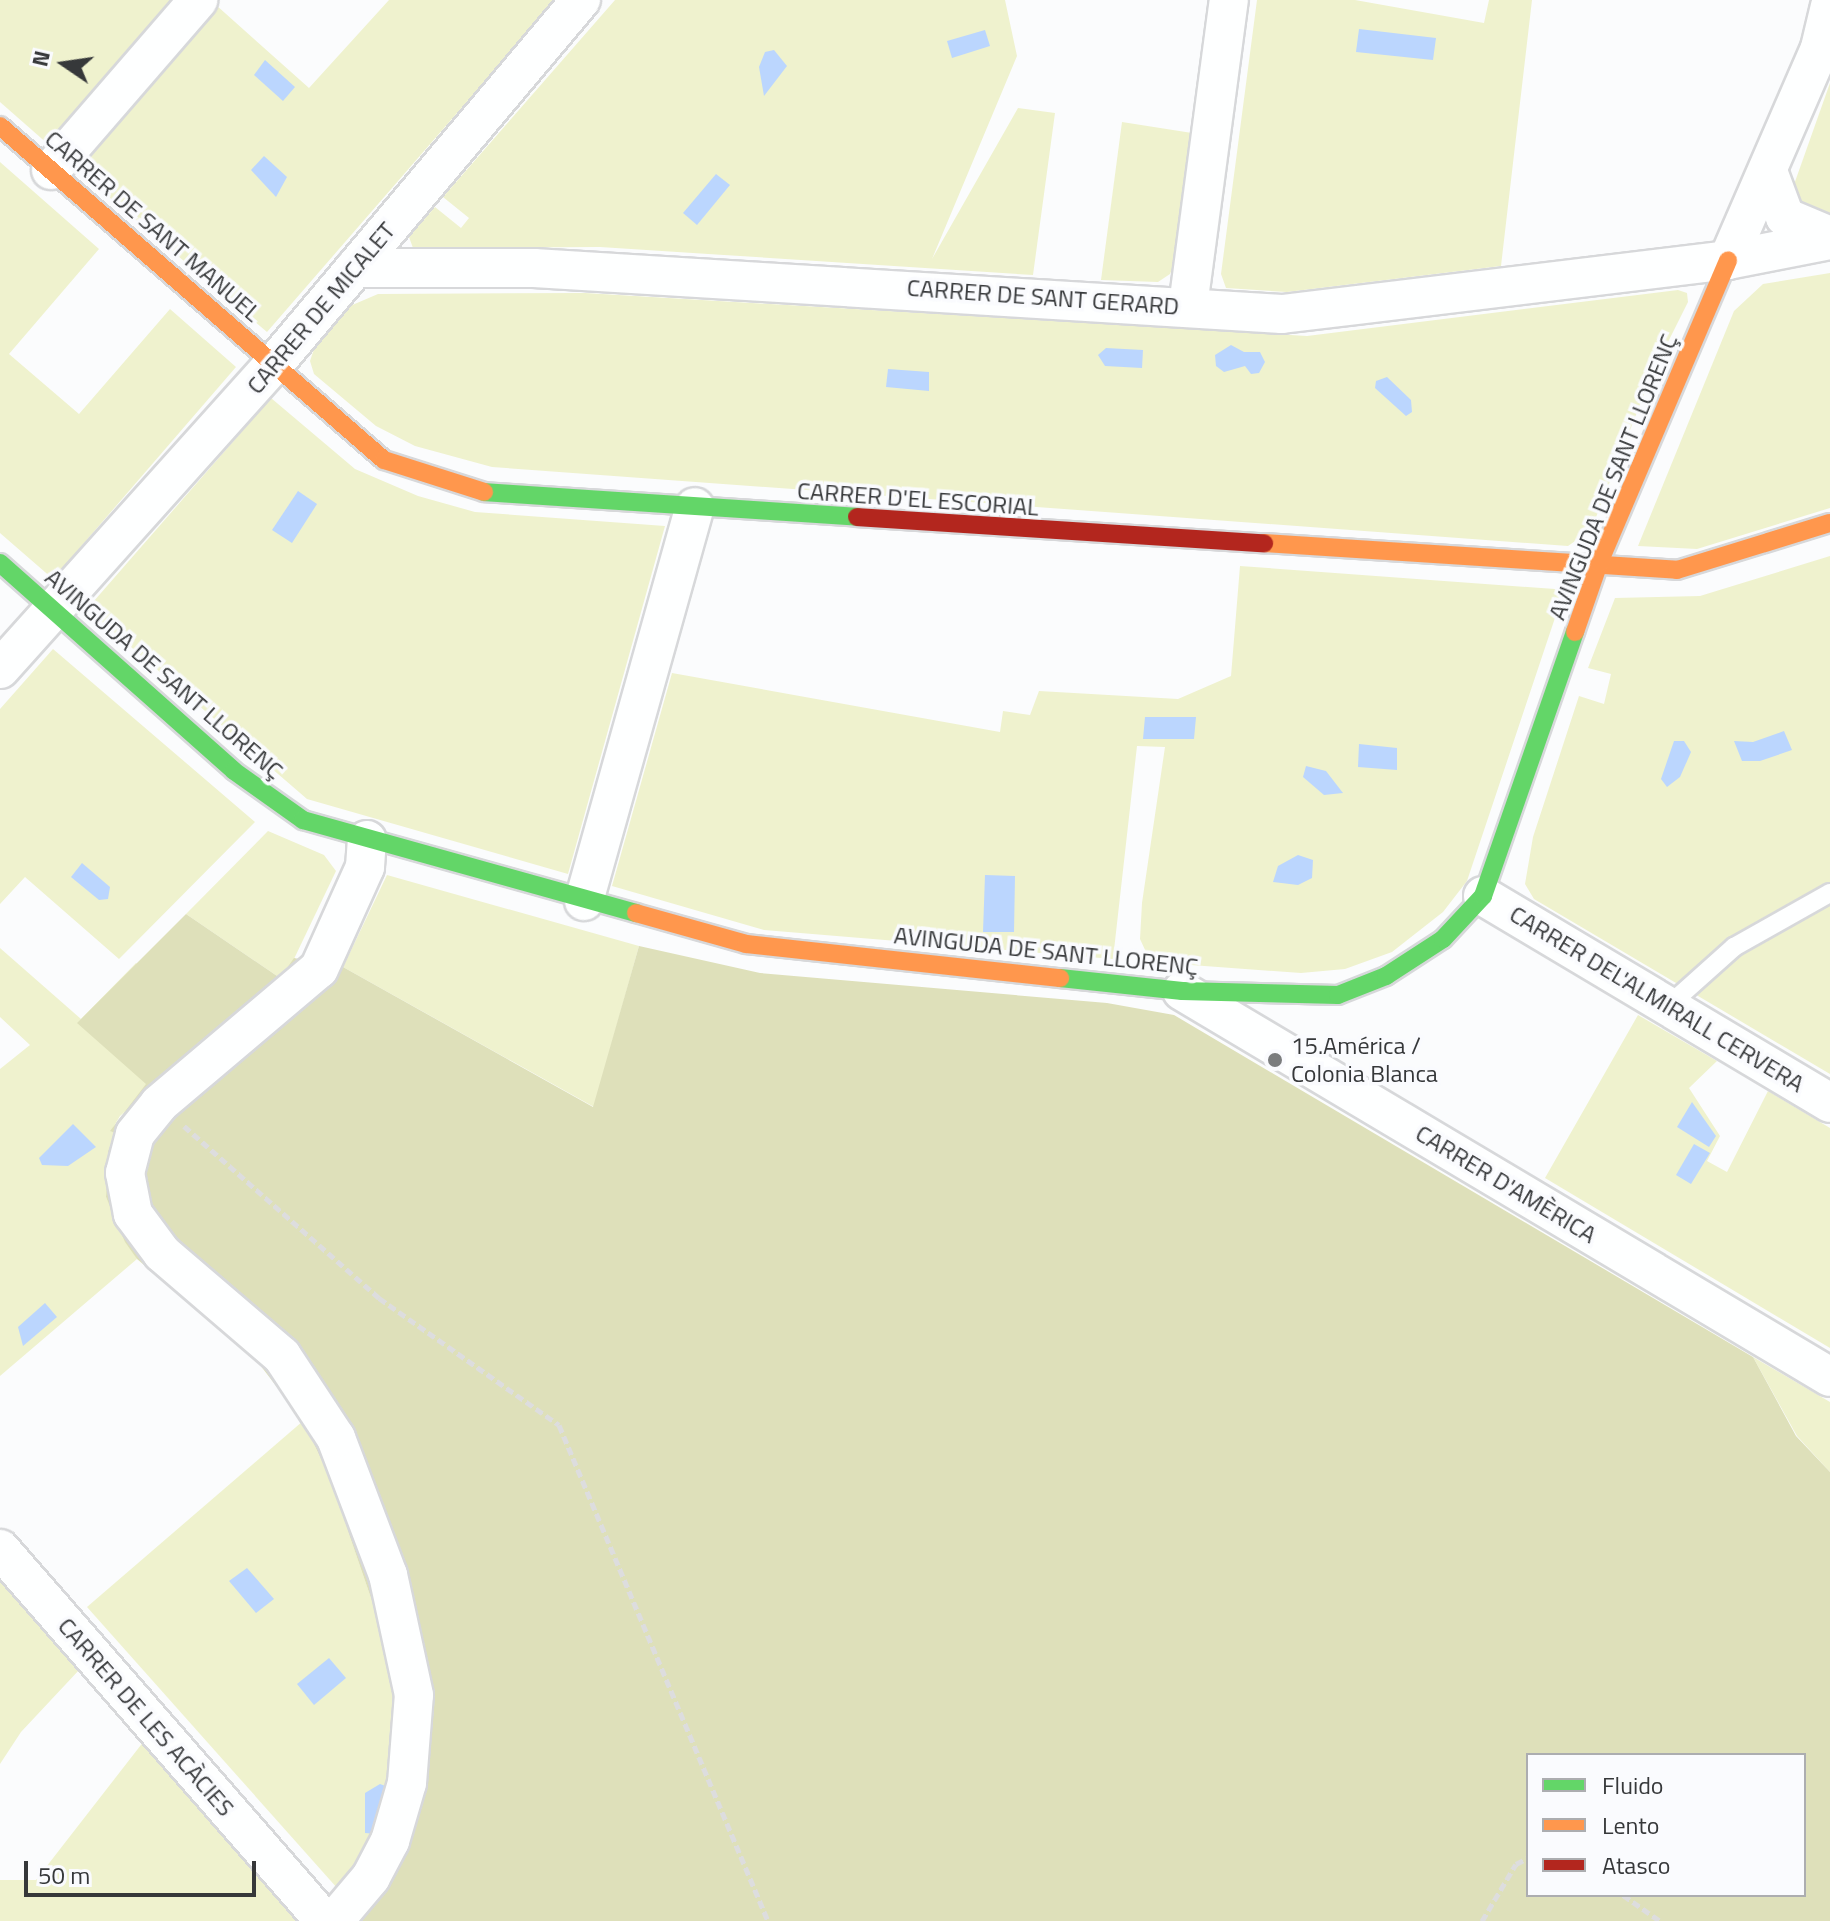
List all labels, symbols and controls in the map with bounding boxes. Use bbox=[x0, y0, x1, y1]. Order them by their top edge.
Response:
north arrow bbox=[24, 24, 104, 104]
text: N bbox=[22, 47, 59, 70]
street label: CARRER DE SANT MANUEL bbox=[39, 124, 267, 328]
street label: CARRER DE MICALET bbox=[241, 216, 401, 400]
street label: CARRER DE SANT GERARD bbox=[906, 273, 1180, 321]
street label: AVINGUDA DE SANT LLORENÇ bbox=[1542, 330, 1684, 624]
street label: CARRER D'EL ESCORIAL bbox=[796, 476, 1040, 522]
street label: AVINGUDA DE SANT LLORENÇ bbox=[39, 563, 289, 785]
street label: CARRER DEL'ALMIRALL CERVERA bbox=[1505, 900, 1809, 1098]
street label: AVINGUDA DE SANT LLORENÇ bbox=[893, 921, 1199, 981]
place label: 15.América / Colonia Blanca bbox=[1291, 1032, 1438, 1088]
marker: 15.América / Colonia Blanca bbox=[1266, 1051, 1284, 1069]
street label: CARRER D'AMÈRICA bbox=[1411, 1119, 1601, 1249]
street label: CARRER DE LES ACÀCIES bbox=[52, 1612, 240, 1822]
legend bbox=[1526, 1753, 1806, 1897]
text: Fluido bbox=[1602, 1767, 1664, 1803]
text: Lento bbox=[1602, 1807, 1659, 1843]
scale bar bbox=[28, 1845, 260, 1895]
text: Atasco bbox=[1602, 1847, 1671, 1883]
text: 50 m bbox=[38, 1857, 90, 1893]

